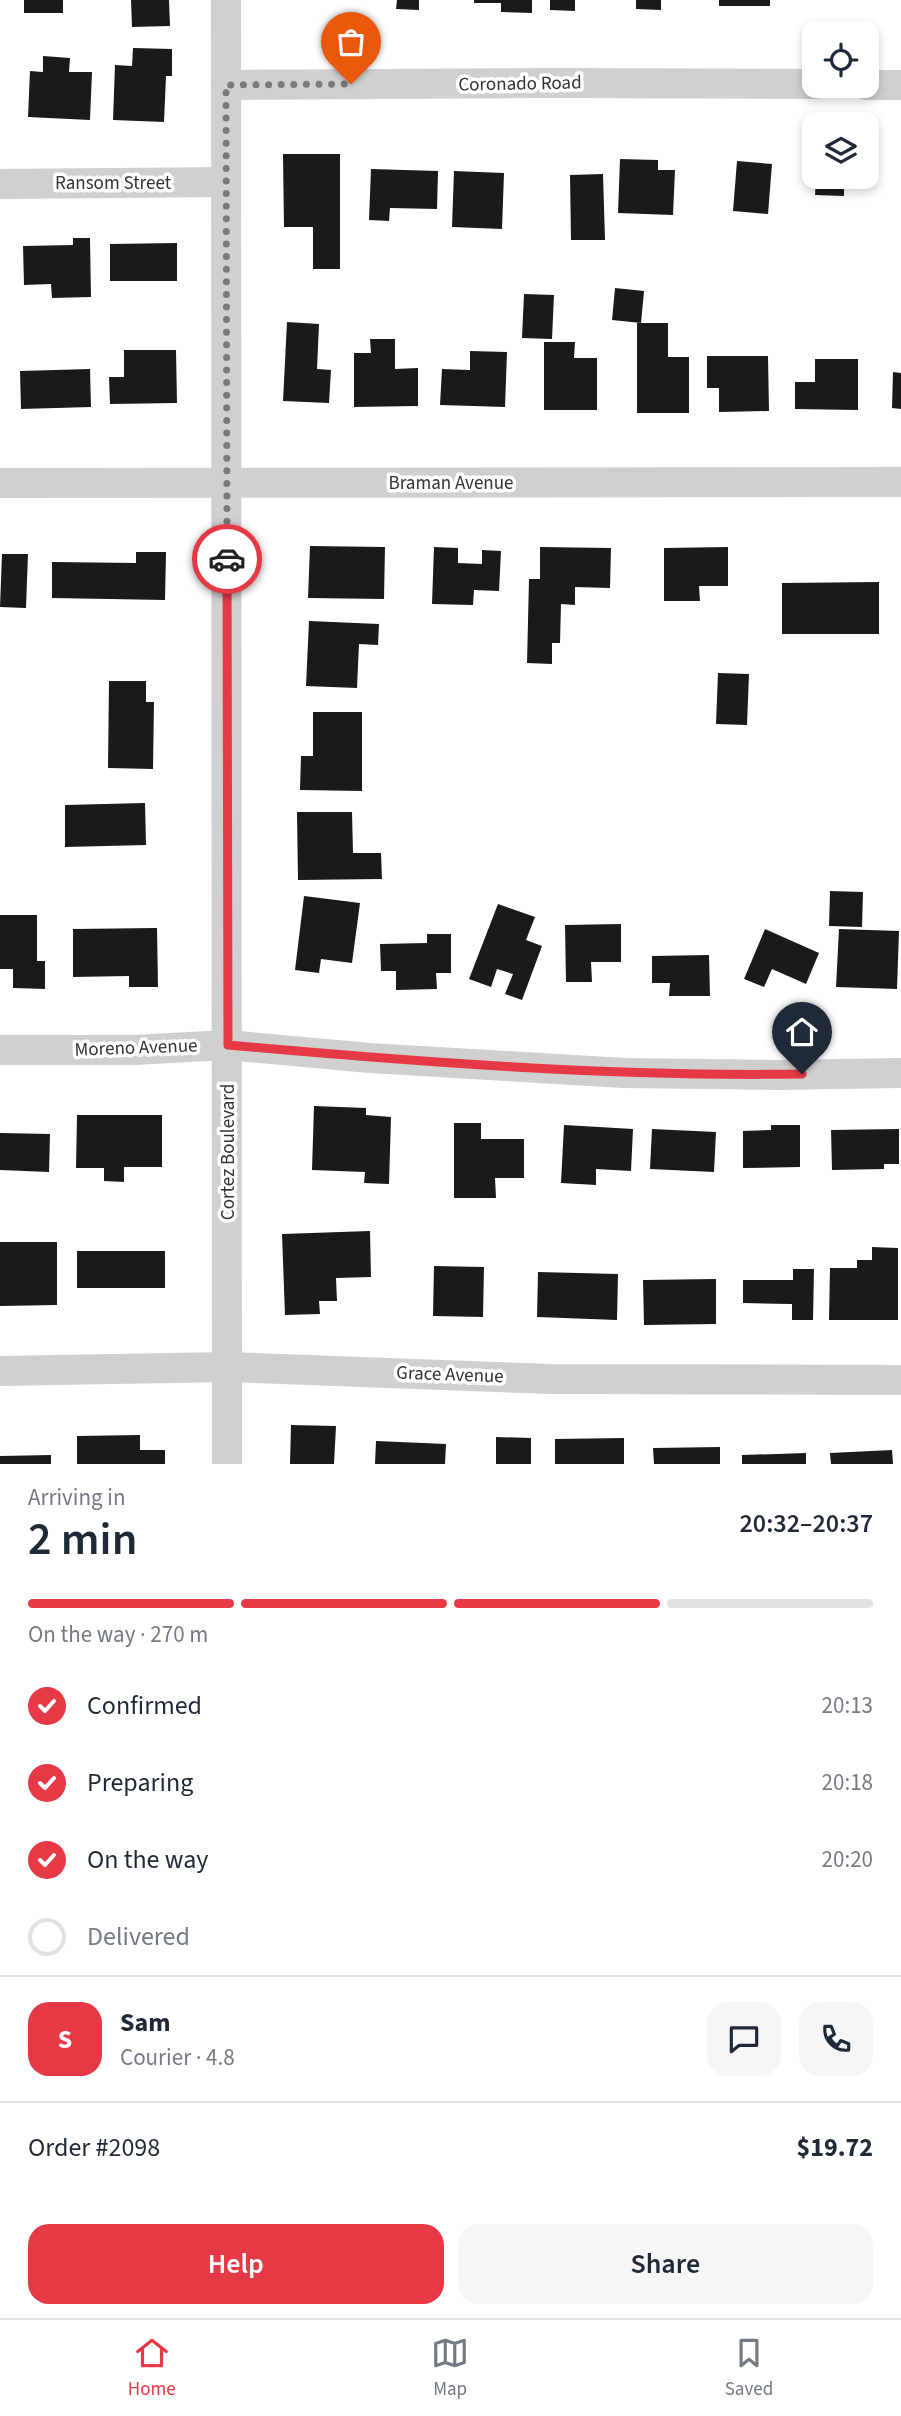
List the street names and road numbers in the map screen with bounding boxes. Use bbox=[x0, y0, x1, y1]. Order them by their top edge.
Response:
street label: Coronado Road bbox=[458, 69, 582, 99]
street label: Ransom Street bbox=[55, 170, 172, 197]
street label: Braman Avenue bbox=[389, 470, 513, 497]
street label: Moreno Avenue bbox=[74, 1032, 198, 1064]
street label: Cortez Boulevard bbox=[215, 1084, 242, 1220]
street label: Grace Avenue bbox=[396, 1360, 504, 1390]

